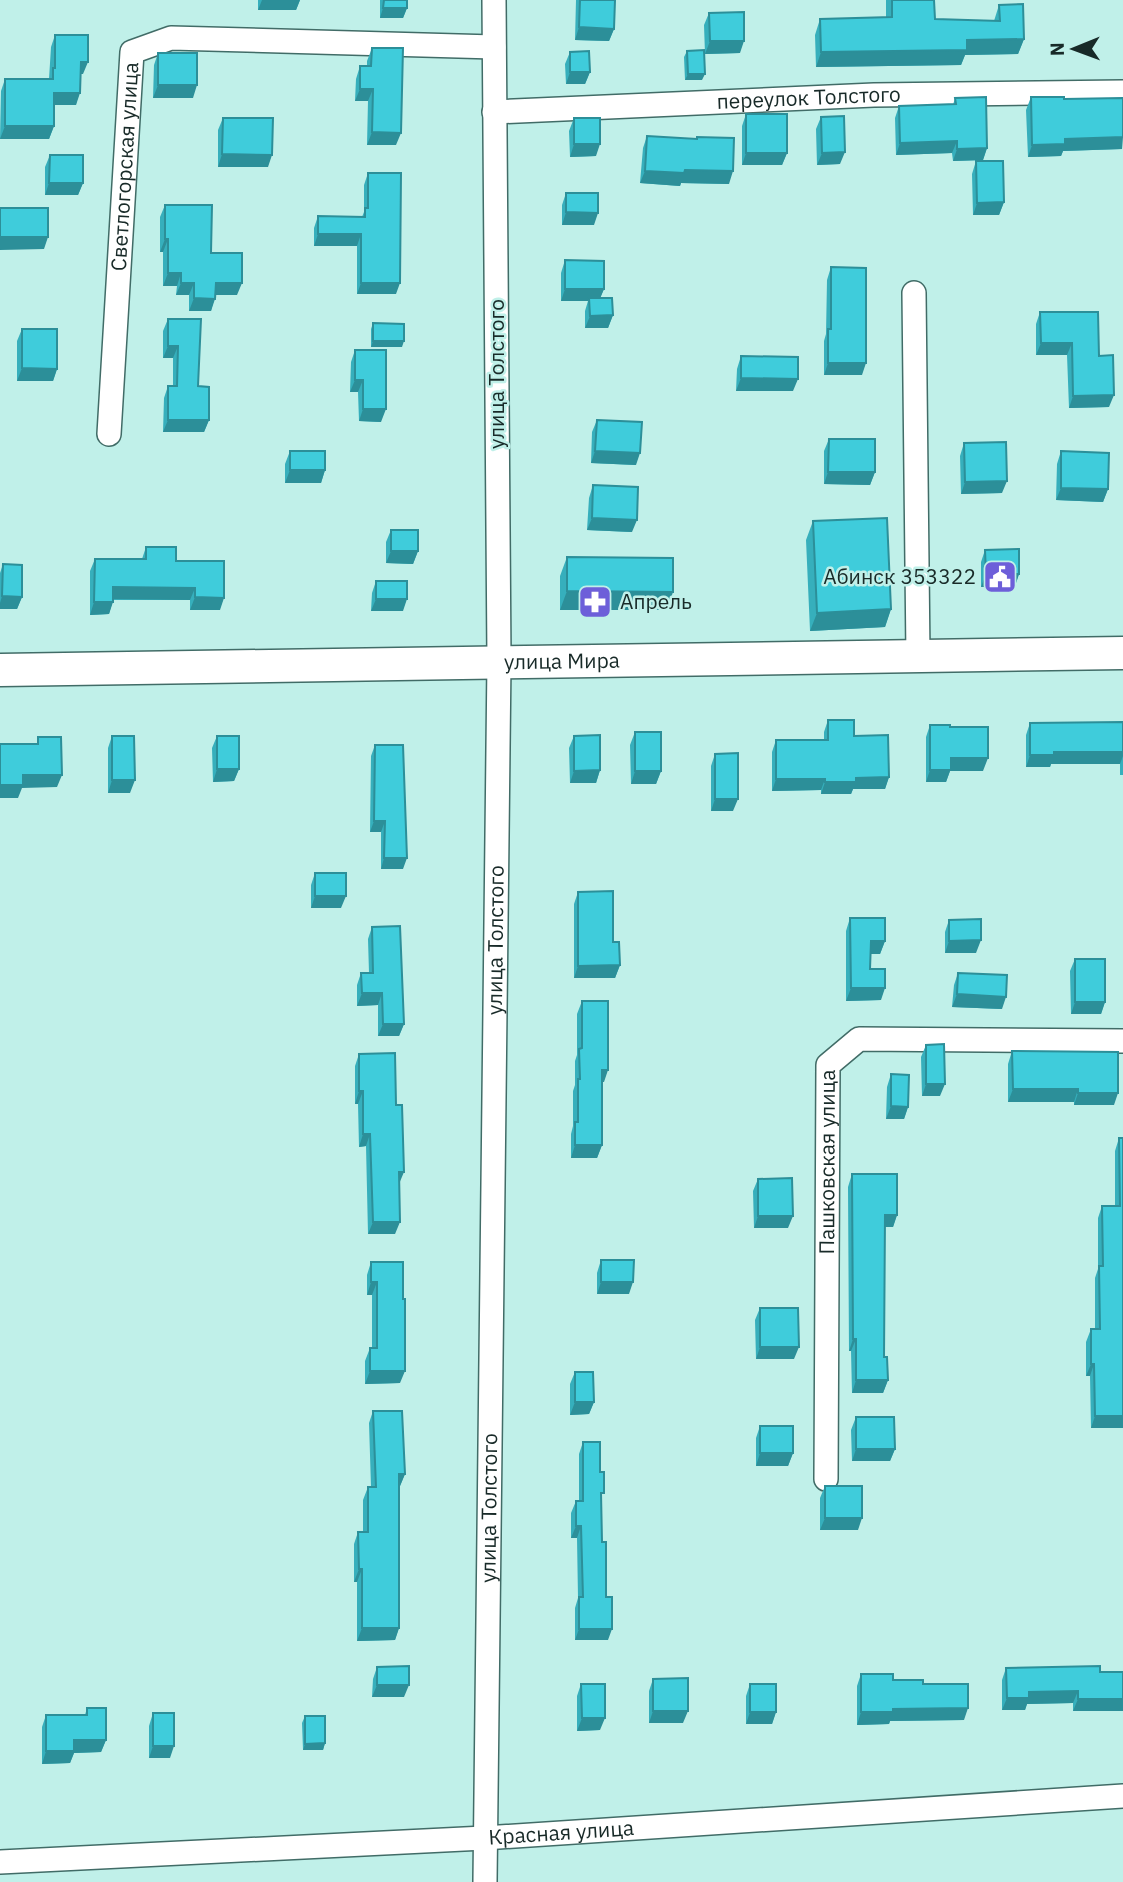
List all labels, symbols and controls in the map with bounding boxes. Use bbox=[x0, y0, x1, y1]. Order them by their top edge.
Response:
north arrow bbox=[1039, 14, 1109, 84]
text: N bbox=[1045, 42, 1069, 56]
street label: Светлогорская улица bbox=[104, 61, 144, 272]
street label: переулок Толстого bbox=[716, 80, 901, 115]
street label: улица Толстого bbox=[482, 299, 510, 449]
public building icon: Абинск 353322 bbox=[981, 558, 1019, 596]
place label: Абинск 353322 bbox=[823, 562, 976, 590]
pharmacy icon: Апрель bbox=[576, 583, 614, 621]
place label: Апрель bbox=[620, 587, 692, 615]
street label: улица Мира bbox=[504, 646, 620, 675]
street label: улица Толстого bbox=[480, 865, 510, 1015]
street label: Пашковская улица bbox=[812, 1070, 841, 1254]
street label: улица Толстого bbox=[473, 1433, 503, 1583]
street label: Красная улица bbox=[487, 1813, 635, 1851]

